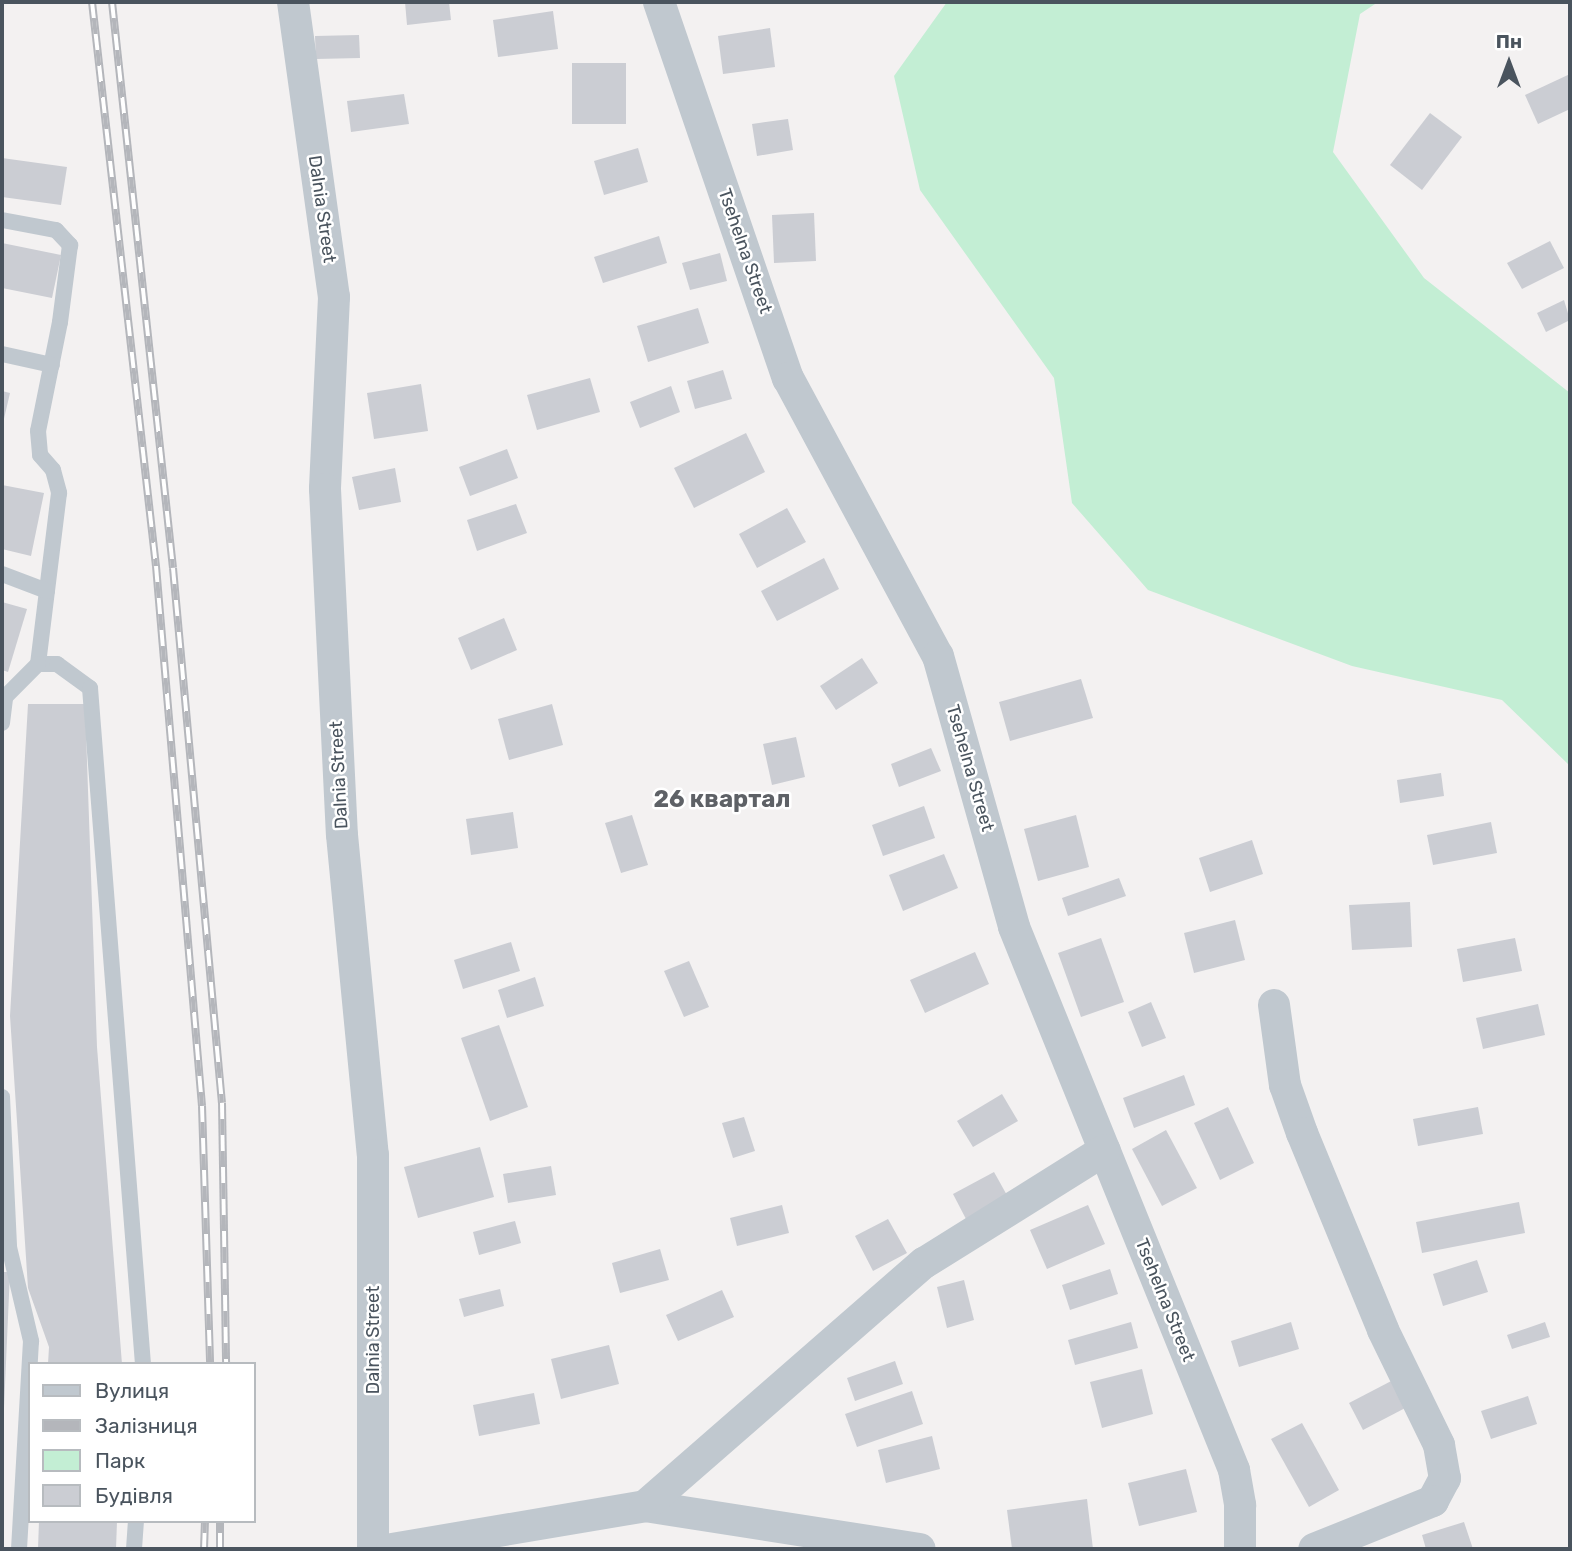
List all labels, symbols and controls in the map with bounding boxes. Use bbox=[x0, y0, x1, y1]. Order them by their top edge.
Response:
north arrow bbox=[1474, 28, 1544, 98]
text: Пн bbox=[1496, 30, 1522, 53]
street label: Dalnia Street bbox=[304, 154, 340, 264]
street label: Tsehelna Street bbox=[714, 186, 776, 316]
street label: Tsehelna Street bbox=[942, 702, 998, 834]
street label: Dalnia Street bbox=[325, 720, 353, 830]
district label: 26 квартал bbox=[653, 786, 791, 814]
street label: Tsehelna Street bbox=[1130, 1235, 1200, 1365]
street label: Dalnia Street bbox=[362, 1286, 384, 1394]
legend bbox=[28, 1362, 256, 1523]
text: Вулиця bbox=[95, 1378, 169, 1403]
text: Залізниця bbox=[95, 1413, 198, 1438]
text: Парк bbox=[95, 1448, 145, 1473]
text: Будівля bbox=[95, 1483, 173, 1508]

